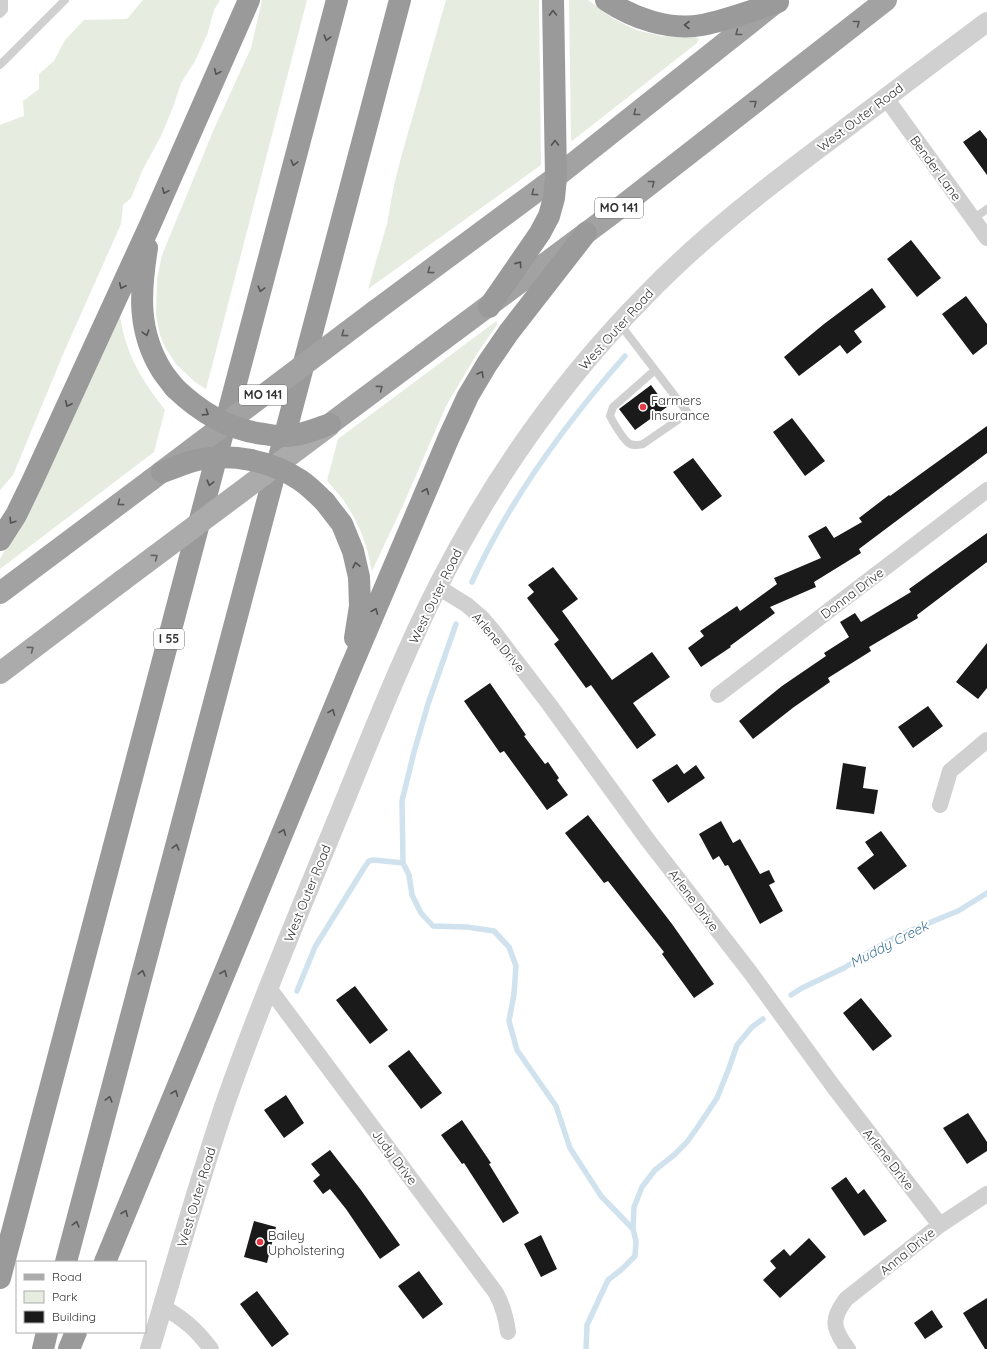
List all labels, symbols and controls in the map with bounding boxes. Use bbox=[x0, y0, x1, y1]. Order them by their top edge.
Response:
one-way arrow bbox=[549, 10, 558, 16]
one-way arrow bbox=[684, 21, 690, 29]
one-way arrow bbox=[852, 21, 859, 28]
one-way arrow bbox=[736, 28, 743, 35]
one-way arrow bbox=[324, 34, 332, 41]
one-way arrow bbox=[214, 67, 222, 75]
street label: West Outer Road bbox=[814, 79, 906, 155]
one-way arrow bbox=[750, 101, 757, 108]
one-way arrow bbox=[634, 109, 641, 116]
street label: Bender Lane bbox=[907, 132, 965, 204]
one-way arrow bbox=[551, 140, 559, 146]
one-way arrow bbox=[291, 160, 299, 167]
one-way arrow bbox=[647, 181, 654, 188]
one-way arrow bbox=[162, 186, 170, 194]
one-way arrow bbox=[531, 189, 538, 196]
road number: MO 141 bbox=[595, 198, 643, 218]
one-way arrow bbox=[514, 261, 521, 268]
one-way arrow bbox=[427, 266, 434, 273]
one-way arrow bbox=[119, 281, 127, 289]
street label: West Outer Road bbox=[575, 285, 657, 373]
one-way arrow bbox=[258, 286, 266, 292]
one-way arrow bbox=[141, 329, 150, 336]
one-way arrow bbox=[342, 329, 349, 336]
one-way arrow bbox=[477, 371, 484, 378]
road number: MO 141 bbox=[239, 385, 287, 405]
one-way arrow bbox=[376, 386, 383, 393]
place label: Farmers Insurance bbox=[651, 392, 710, 423]
one-way arrow bbox=[65, 399, 73, 407]
marker: Farmers Insurance bbox=[638, 402, 648, 412]
one-way arrow bbox=[201, 408, 208, 415]
one-way arrow bbox=[207, 479, 215, 486]
one-way arrow bbox=[422, 488, 430, 495]
one-way arrow bbox=[117, 499, 124, 506]
one-way arrow bbox=[9, 517, 17, 524]
street label: West Outer Road bbox=[405, 546, 465, 646]
one-way arrow bbox=[150, 554, 157, 561]
one-way arrow bbox=[353, 561, 361, 568]
street label: Donna Drive bbox=[817, 564, 887, 622]
one-way arrow bbox=[370, 607, 378, 615]
street label: Arlene Drive bbox=[469, 609, 529, 675]
road number: I 55 bbox=[154, 629, 184, 649]
one-way arrow bbox=[27, 647, 34, 654]
one-way arrow bbox=[328, 708, 336, 715]
one-way arrow bbox=[278, 828, 286, 835]
street label: West Outer Road bbox=[280, 842, 334, 944]
one-way arrow bbox=[171, 844, 180, 851]
street label: Arlene Drive bbox=[666, 866, 722, 934]
water label: Muddy Creek bbox=[847, 916, 933, 972]
one-way arrow bbox=[220, 969, 228, 976]
one-way arrow bbox=[138, 970, 146, 976]
one-way arrow bbox=[170, 1089, 178, 1096]
one-way arrow bbox=[104, 1095, 113, 1102]
street label: Arlene Drive bbox=[860, 1125, 918, 1193]
street label: Judy Drive bbox=[369, 1126, 421, 1188]
street label: West Outer Road bbox=[173, 1145, 219, 1249]
one-way arrow bbox=[120, 1210, 128, 1217]
one-way arrow bbox=[71, 1221, 80, 1228]
street label: Anna Drive bbox=[876, 1224, 938, 1278]
place label: Bailey Upholstering bbox=[268, 1227, 345, 1258]
marker: Bailey Upholstering bbox=[255, 1237, 265, 1247]
legend bbox=[16, 1261, 146, 1333]
text: Road bbox=[52, 1269, 82, 1284]
text: Park bbox=[52, 1289, 77, 1304]
text: Building bbox=[52, 1309, 96, 1324]

